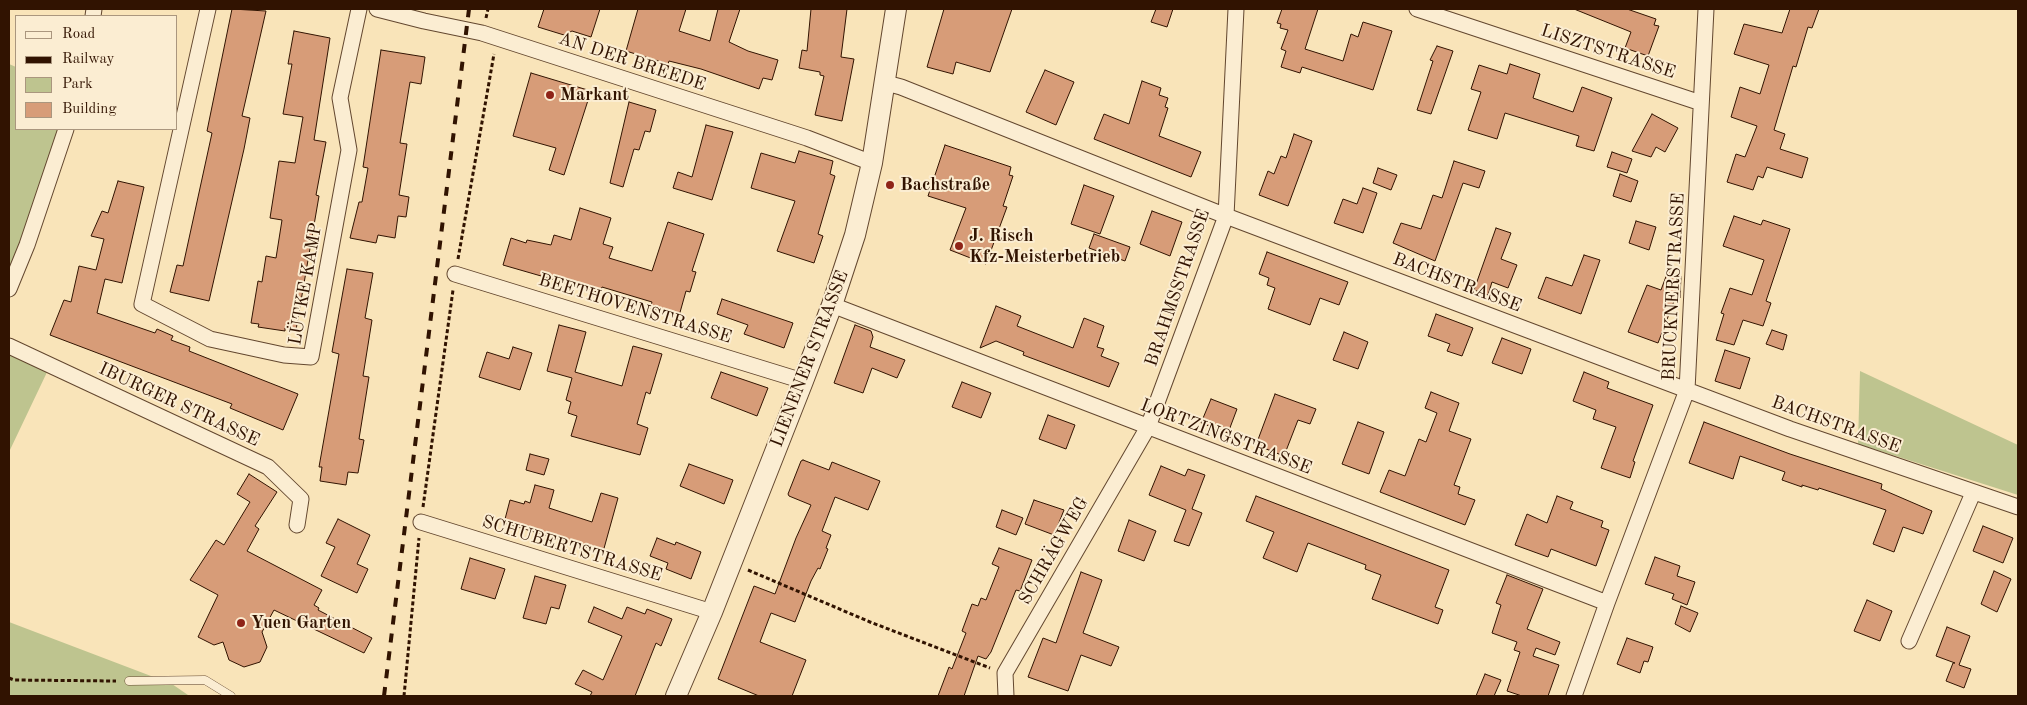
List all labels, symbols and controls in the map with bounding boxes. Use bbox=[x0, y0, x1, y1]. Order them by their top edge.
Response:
legend bbox=[15, 15, 178, 130]
street label: LISZTSTRASSE bbox=[1538, 20, 1678, 84]
text: Road bbox=[62, 27, 95, 42]
street label: AN DER BREEDE bbox=[556, 28, 708, 96]
text: Railway bbox=[62, 52, 115, 67]
text: Park bbox=[62, 77, 93, 92]
place label: Markant bbox=[560, 84, 629, 106]
marker: Markant bbox=[544, 89, 556, 101]
text: Building bbox=[62, 102, 117, 117]
place label: Bachstraße bbox=[900, 174, 990, 196]
marker: Bachstraße bbox=[884, 179, 896, 191]
street label: BRUCKNERSTRASSE bbox=[1658, 192, 1690, 382]
street label: BRAHMSSTRASSE bbox=[1141, 207, 1215, 369]
street label: LÜTKE KAMP bbox=[285, 221, 327, 347]
place label: J. Risch Kfz-Meisterbetrieb bbox=[969, 225, 1120, 268]
marker: J. Risch Kfz-Meisterbetrieb bbox=[953, 240, 965, 252]
street label: BACHSTRASSE bbox=[1390, 249, 1524, 317]
street label: LIENENER STRASSE bbox=[766, 268, 854, 450]
street label: BEETHOVENSTRASSE bbox=[536, 269, 734, 349]
street label: IBURGER STRASSE bbox=[95, 358, 263, 452]
street label: BACHSTRASSE bbox=[1768, 392, 1904, 458]
street label: LORTZINGSTRASSE bbox=[1137, 394, 1315, 480]
street label: SCHRÄGWEG bbox=[1014, 493, 1094, 609]
street label: SCHUBERTSTRASSE bbox=[479, 511, 665, 587]
place label: Yuen Garten bbox=[251, 612, 351, 634]
marker: Yuen Garten bbox=[235, 617, 247, 629]

